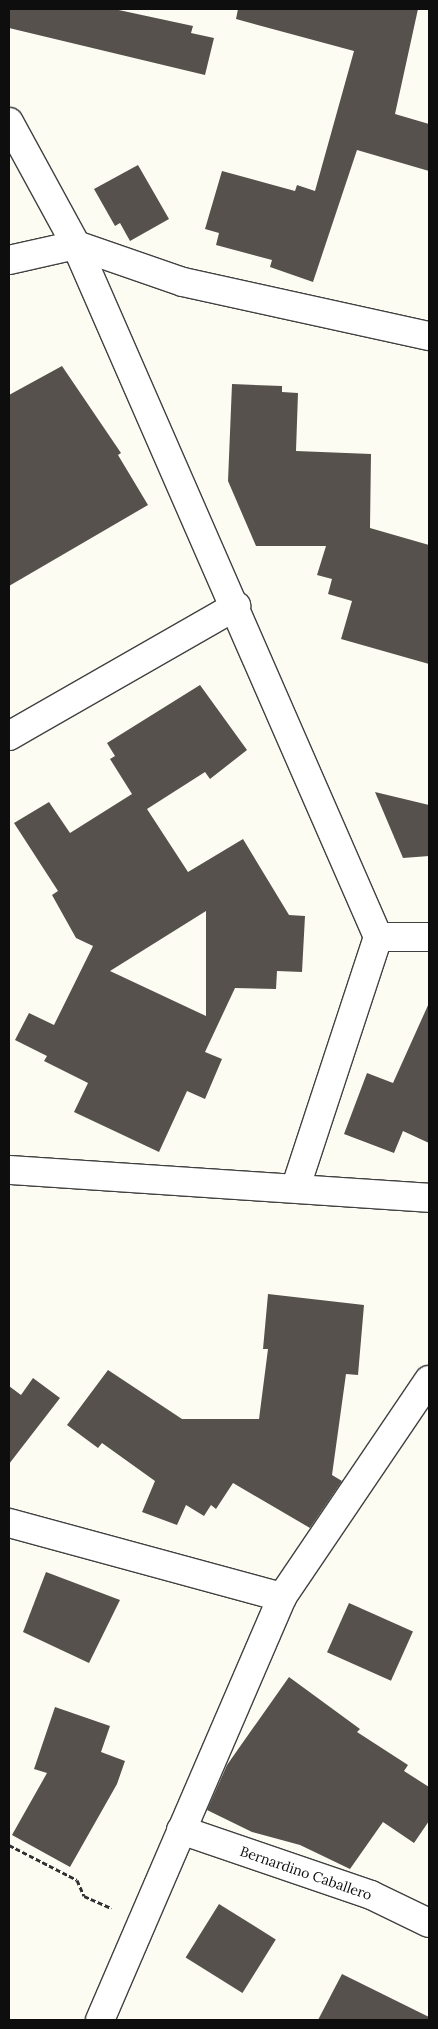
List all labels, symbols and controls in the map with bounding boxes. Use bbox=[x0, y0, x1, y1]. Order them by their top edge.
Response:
street label: Bernardino Caballero bbox=[238, 1843, 374, 1903]

